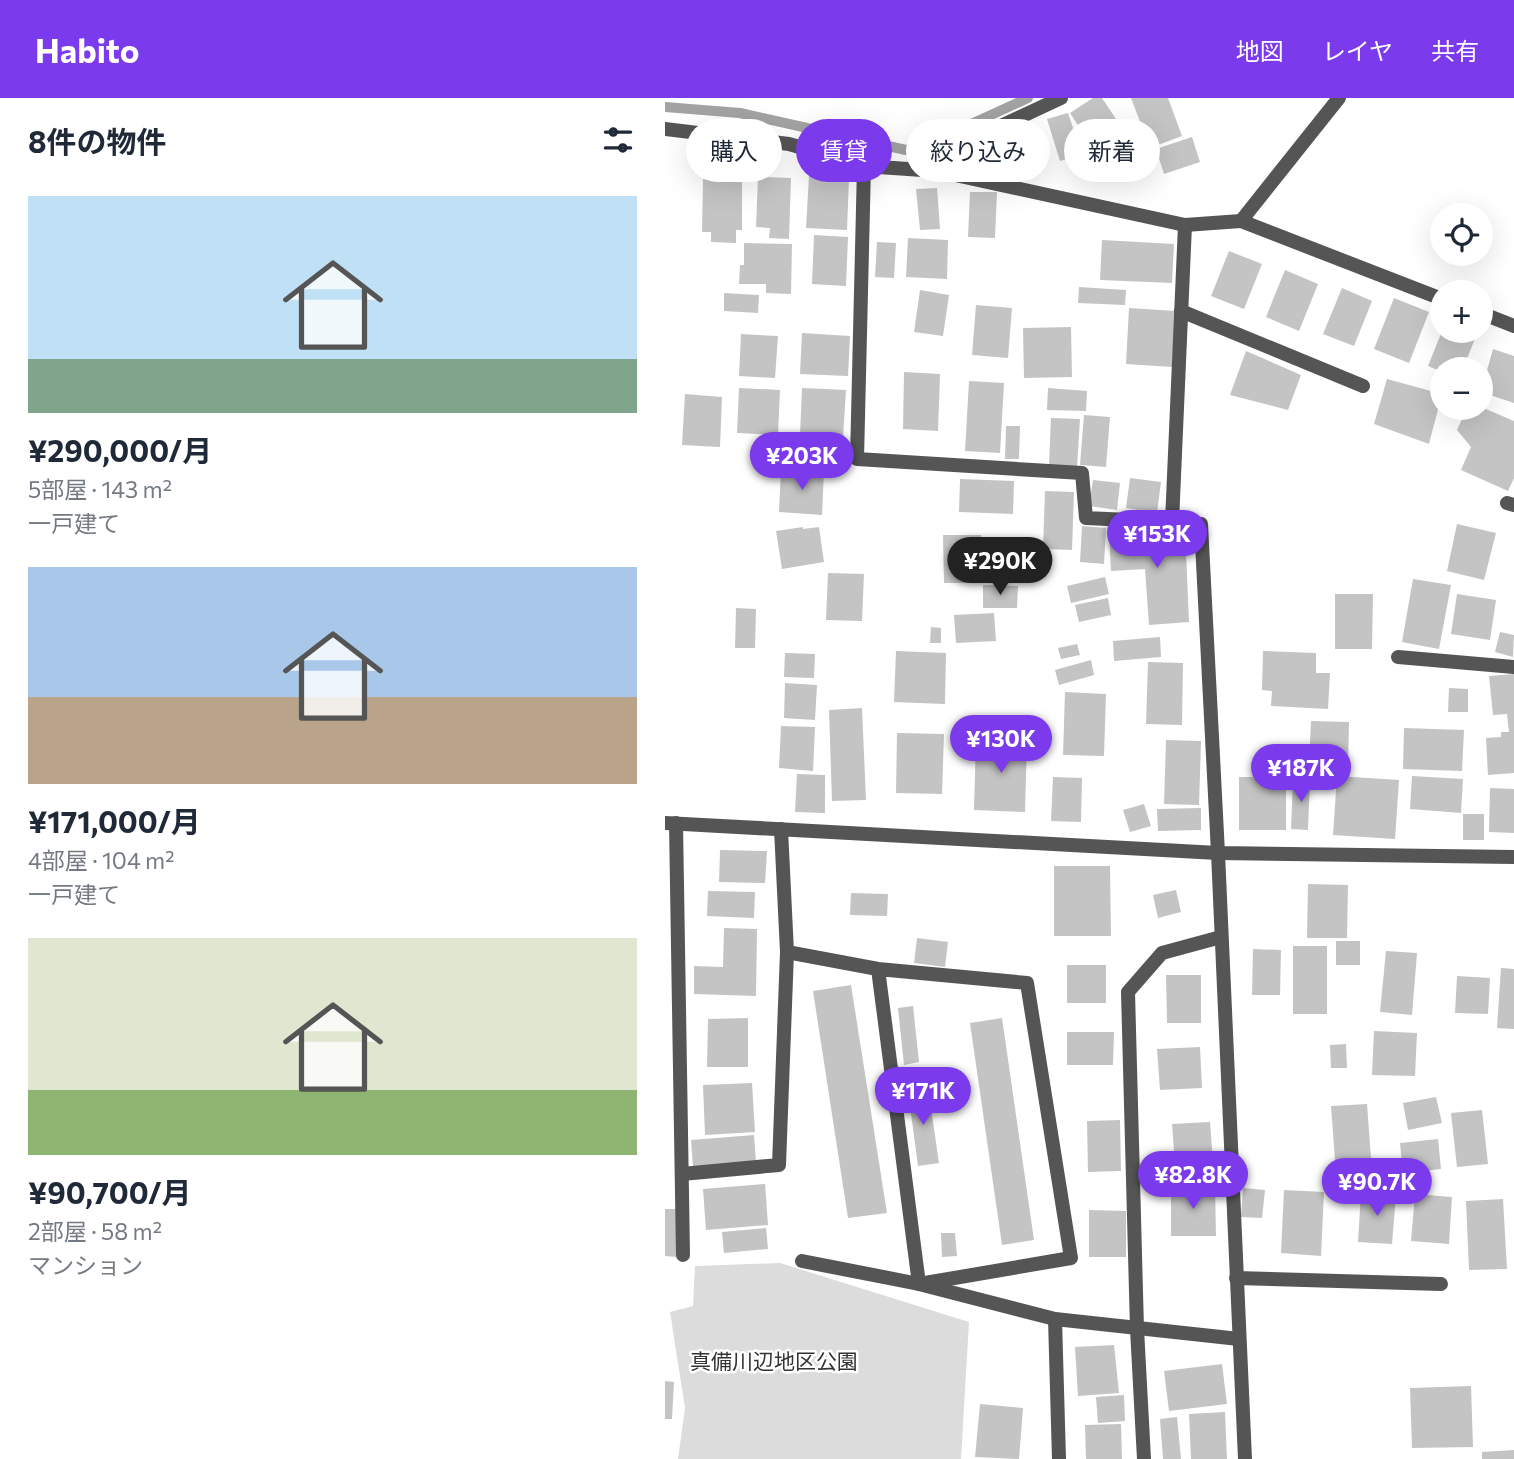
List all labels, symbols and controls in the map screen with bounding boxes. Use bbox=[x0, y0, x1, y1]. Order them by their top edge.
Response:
text: Habito bbox=[35, 29, 139, 70]
text: 地図 bbox=[1236, 36, 1284, 65]
text: レイヤ bbox=[1322, 36, 1393, 65]
text: 共有 bbox=[1431, 36, 1479, 65]
chip: 購入 bbox=[686, 119, 782, 182]
chip: 賃貸 bbox=[796, 119, 892, 182]
chip: 絞り込み bbox=[906, 119, 1050, 182]
chip: 新着 bbox=[1064, 119, 1160, 182]
icon: filters bbox=[599, 121, 637, 159]
text: 8件の物件 bbox=[28, 122, 167, 159]
map controls bbox=[1430, 203, 1493, 420]
button: locate bbox=[1430, 203, 1493, 266]
icon: home bbox=[270, 242, 396, 368]
button: + bbox=[1430, 280, 1493, 343]
button: − bbox=[1430, 357, 1493, 420]
text: ¥290,000/月 bbox=[28, 431, 212, 468]
pin: ¥203K bbox=[753, 432, 851, 492]
text: ¥203K bbox=[766, 441, 838, 469]
text: 5部屋 · 143 m² bbox=[28, 475, 172, 503]
text: 一戸建て bbox=[28, 509, 120, 537]
pin: ¥153K bbox=[1108, 510, 1206, 570]
text: ¥153K bbox=[1123, 519, 1191, 547]
pin: ¥290K bbox=[951, 538, 1049, 597]
text: ¥290K bbox=[963, 546, 1037, 574]
icon: home bbox=[270, 613, 396, 739]
pin: ¥130K bbox=[952, 716, 1050, 775]
text: ¥130K bbox=[966, 724, 1036, 752]
pin: ¥187K bbox=[1252, 744, 1350, 804]
text: ¥187K bbox=[1267, 753, 1335, 781]
text: ¥171,000/月 bbox=[28, 802, 201, 839]
text: 4部屋 · 104 m² bbox=[28, 846, 174, 874]
text: 一戸建て bbox=[28, 880, 120, 908]
icon: home bbox=[270, 984, 396, 1110]
pin: ¥171K bbox=[874, 1068, 972, 1127]
text: ¥171K bbox=[891, 1076, 955, 1104]
pin: ¥82.8K bbox=[1136, 1152, 1250, 1211]
pin: ¥90.7K bbox=[1320, 1158, 1434, 1218]
text: ¥82.8K bbox=[1154, 1160, 1232, 1188]
text: ¥90.7K bbox=[1338, 1167, 1416, 1195]
text: ¥90,700/月 bbox=[28, 1173, 192, 1210]
text: 2部屋 · 58 m² bbox=[28, 1217, 162, 1245]
text: マンション bbox=[28, 1251, 143, 1279]
park label: 真備川辺地区公園 bbox=[690, 1348, 858, 1373]

